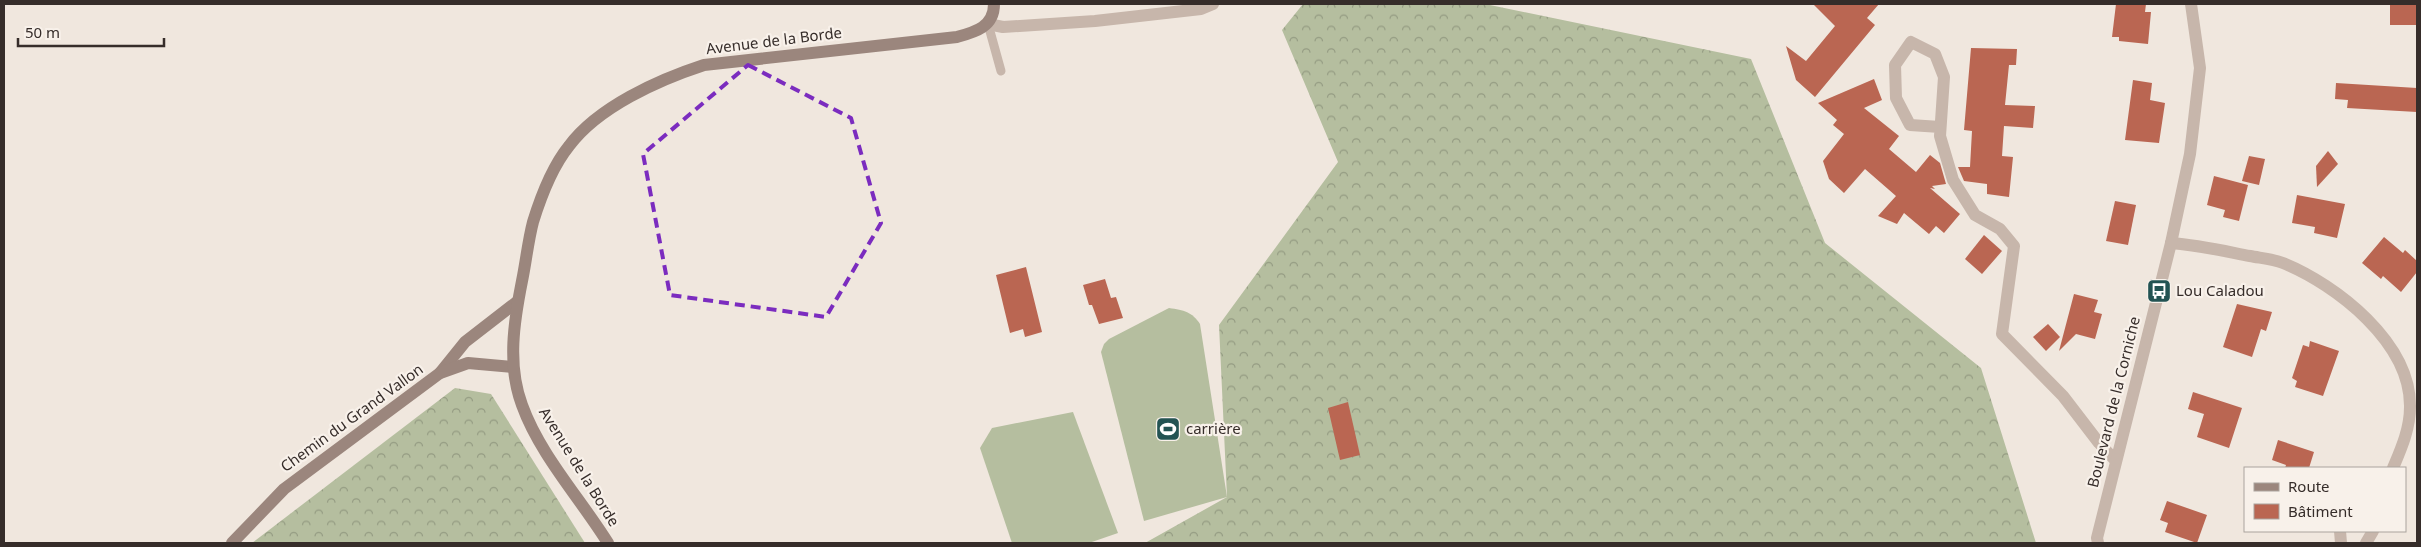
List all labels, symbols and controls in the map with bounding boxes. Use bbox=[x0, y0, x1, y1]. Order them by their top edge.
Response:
scale bar bbox=[18, 15, 164, 47]
text: 50 m bbox=[25, 22, 60, 42]
street label: Avenue de la Borde bbox=[705, 22, 843, 58]
bus stop icon: Lou Caladou bbox=[2146, 278, 2172, 304]
place label: Lou Caladou bbox=[2176, 280, 2264, 300]
street label: Boulevard de la Corniche bbox=[2082, 314, 2144, 489]
street label: Chemin du Grand Vallon bbox=[276, 359, 427, 476]
street label: Avenue de la Borde bbox=[535, 403, 625, 530]
sports icon: carrière bbox=[1155, 416, 1181, 442]
place label: carrière bbox=[1186, 418, 1241, 438]
legend bbox=[2244, 467, 2406, 532]
text: Route bbox=[2288, 476, 2330, 496]
text: Bâtiment bbox=[2288, 501, 2353, 521]

